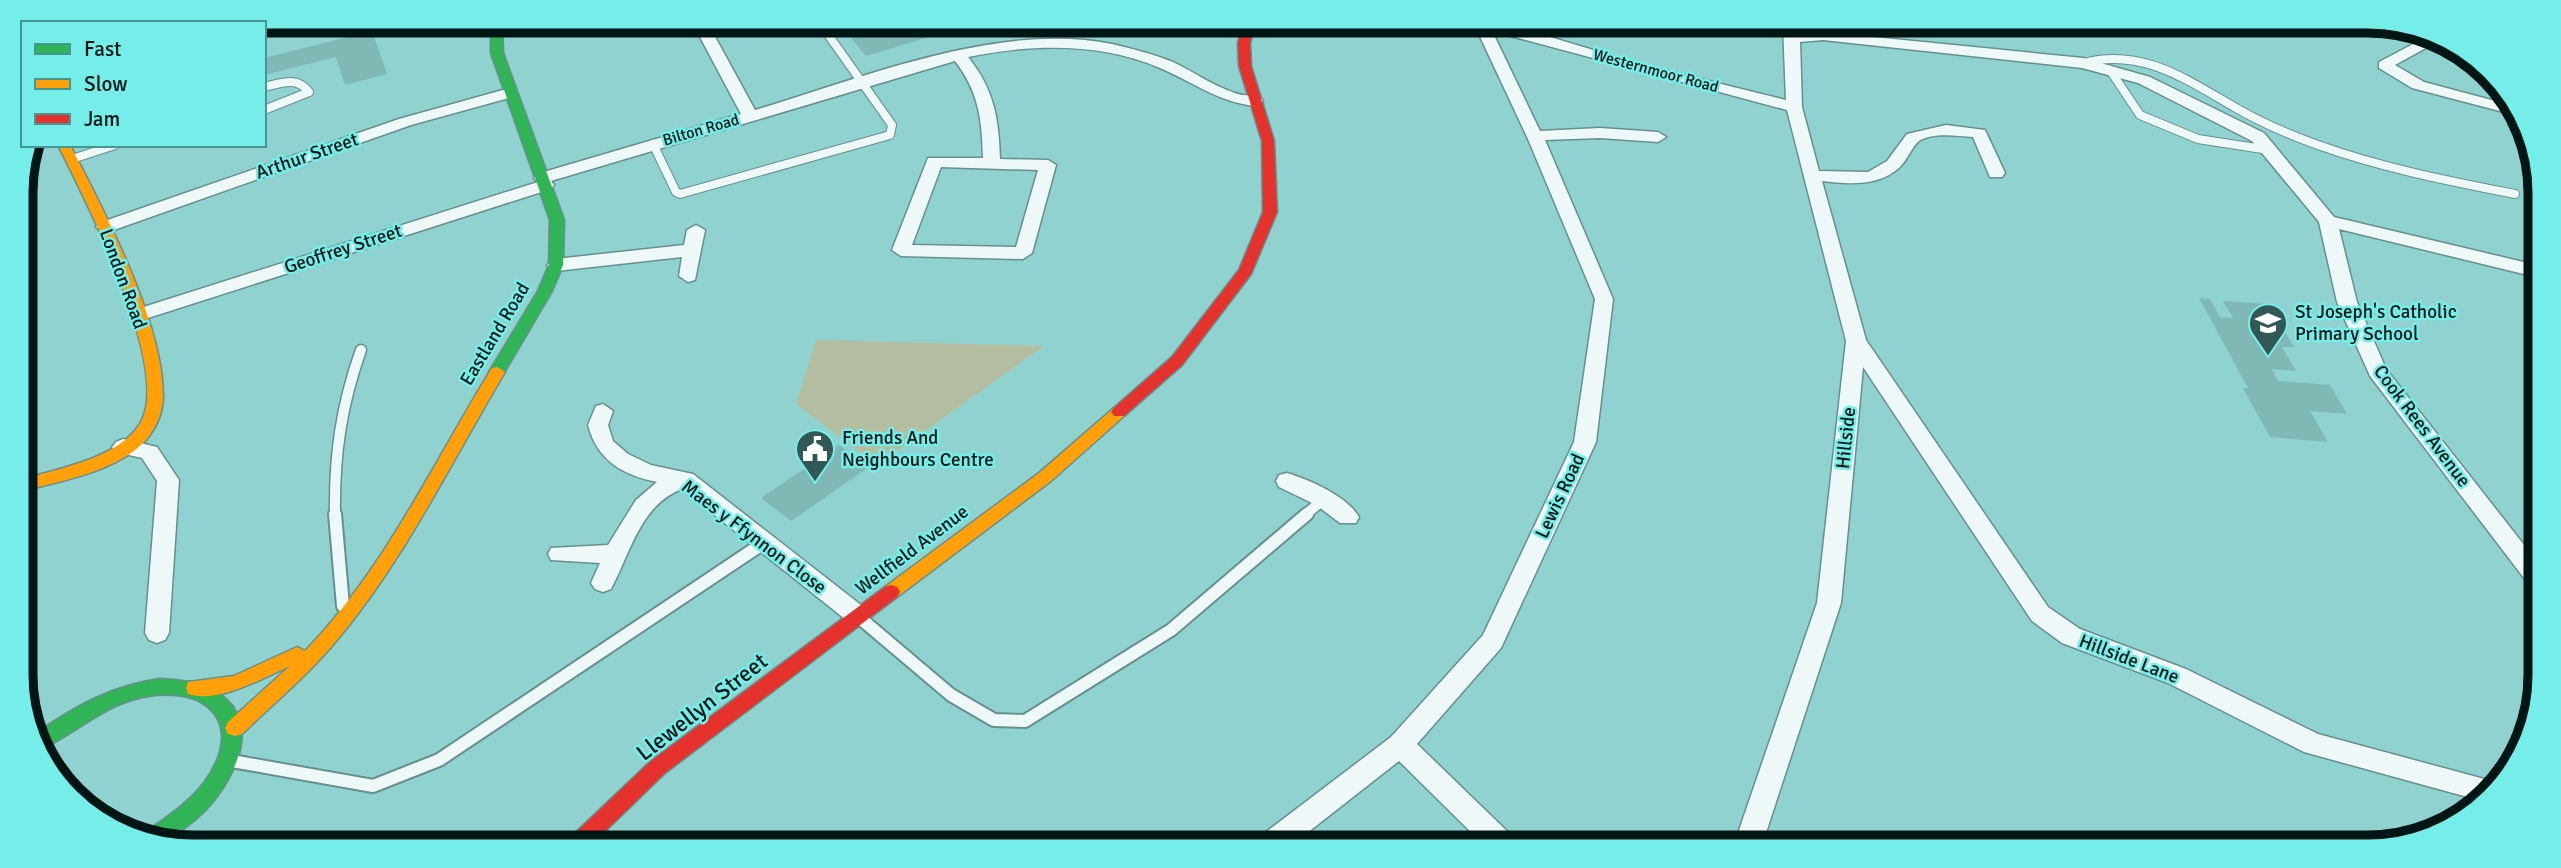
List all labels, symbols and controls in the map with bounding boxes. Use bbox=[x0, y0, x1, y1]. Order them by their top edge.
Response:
legend bbox=[21, 21, 266, 147]
text: Fast bbox=[84, 36, 121, 62]
street label: Westernmoor Road bbox=[1591, 45, 1721, 97]
text: Slow bbox=[84, 71, 128, 97]
text: Jam bbox=[84, 106, 120, 132]
street label: Bilton Road bbox=[660, 110, 742, 150]
street label: Arthur Street bbox=[252, 127, 362, 185]
street label: Geoffrey Street bbox=[281, 219, 405, 279]
street label: London Road bbox=[94, 226, 152, 332]
street label: Eastland Road bbox=[455, 278, 535, 390]
place label: St Joseph's Catholic Primary School bbox=[2295, 300, 2457, 346]
school or university icon: St Joseph's Catholic Primary School bbox=[2247, 302, 2289, 357]
street label: Cook Rees Avenue bbox=[2368, 360, 2476, 492]
street label: Hillside bbox=[1831, 406, 1861, 470]
place label: Friends And Neighbours Centre bbox=[842, 426, 994, 472]
public building icon: Friends And Neighbours Centre bbox=[794, 428, 836, 483]
street label: Lewis Road bbox=[1530, 450, 1590, 542]
street label: Maes y Ffynnon Close bbox=[677, 475, 831, 599]
street label: Wellfield Avenue bbox=[851, 500, 973, 600]
street label: Hillside Lane bbox=[2075, 629, 2183, 689]
street label: Llewellyn Street bbox=[631, 647, 773, 767]

